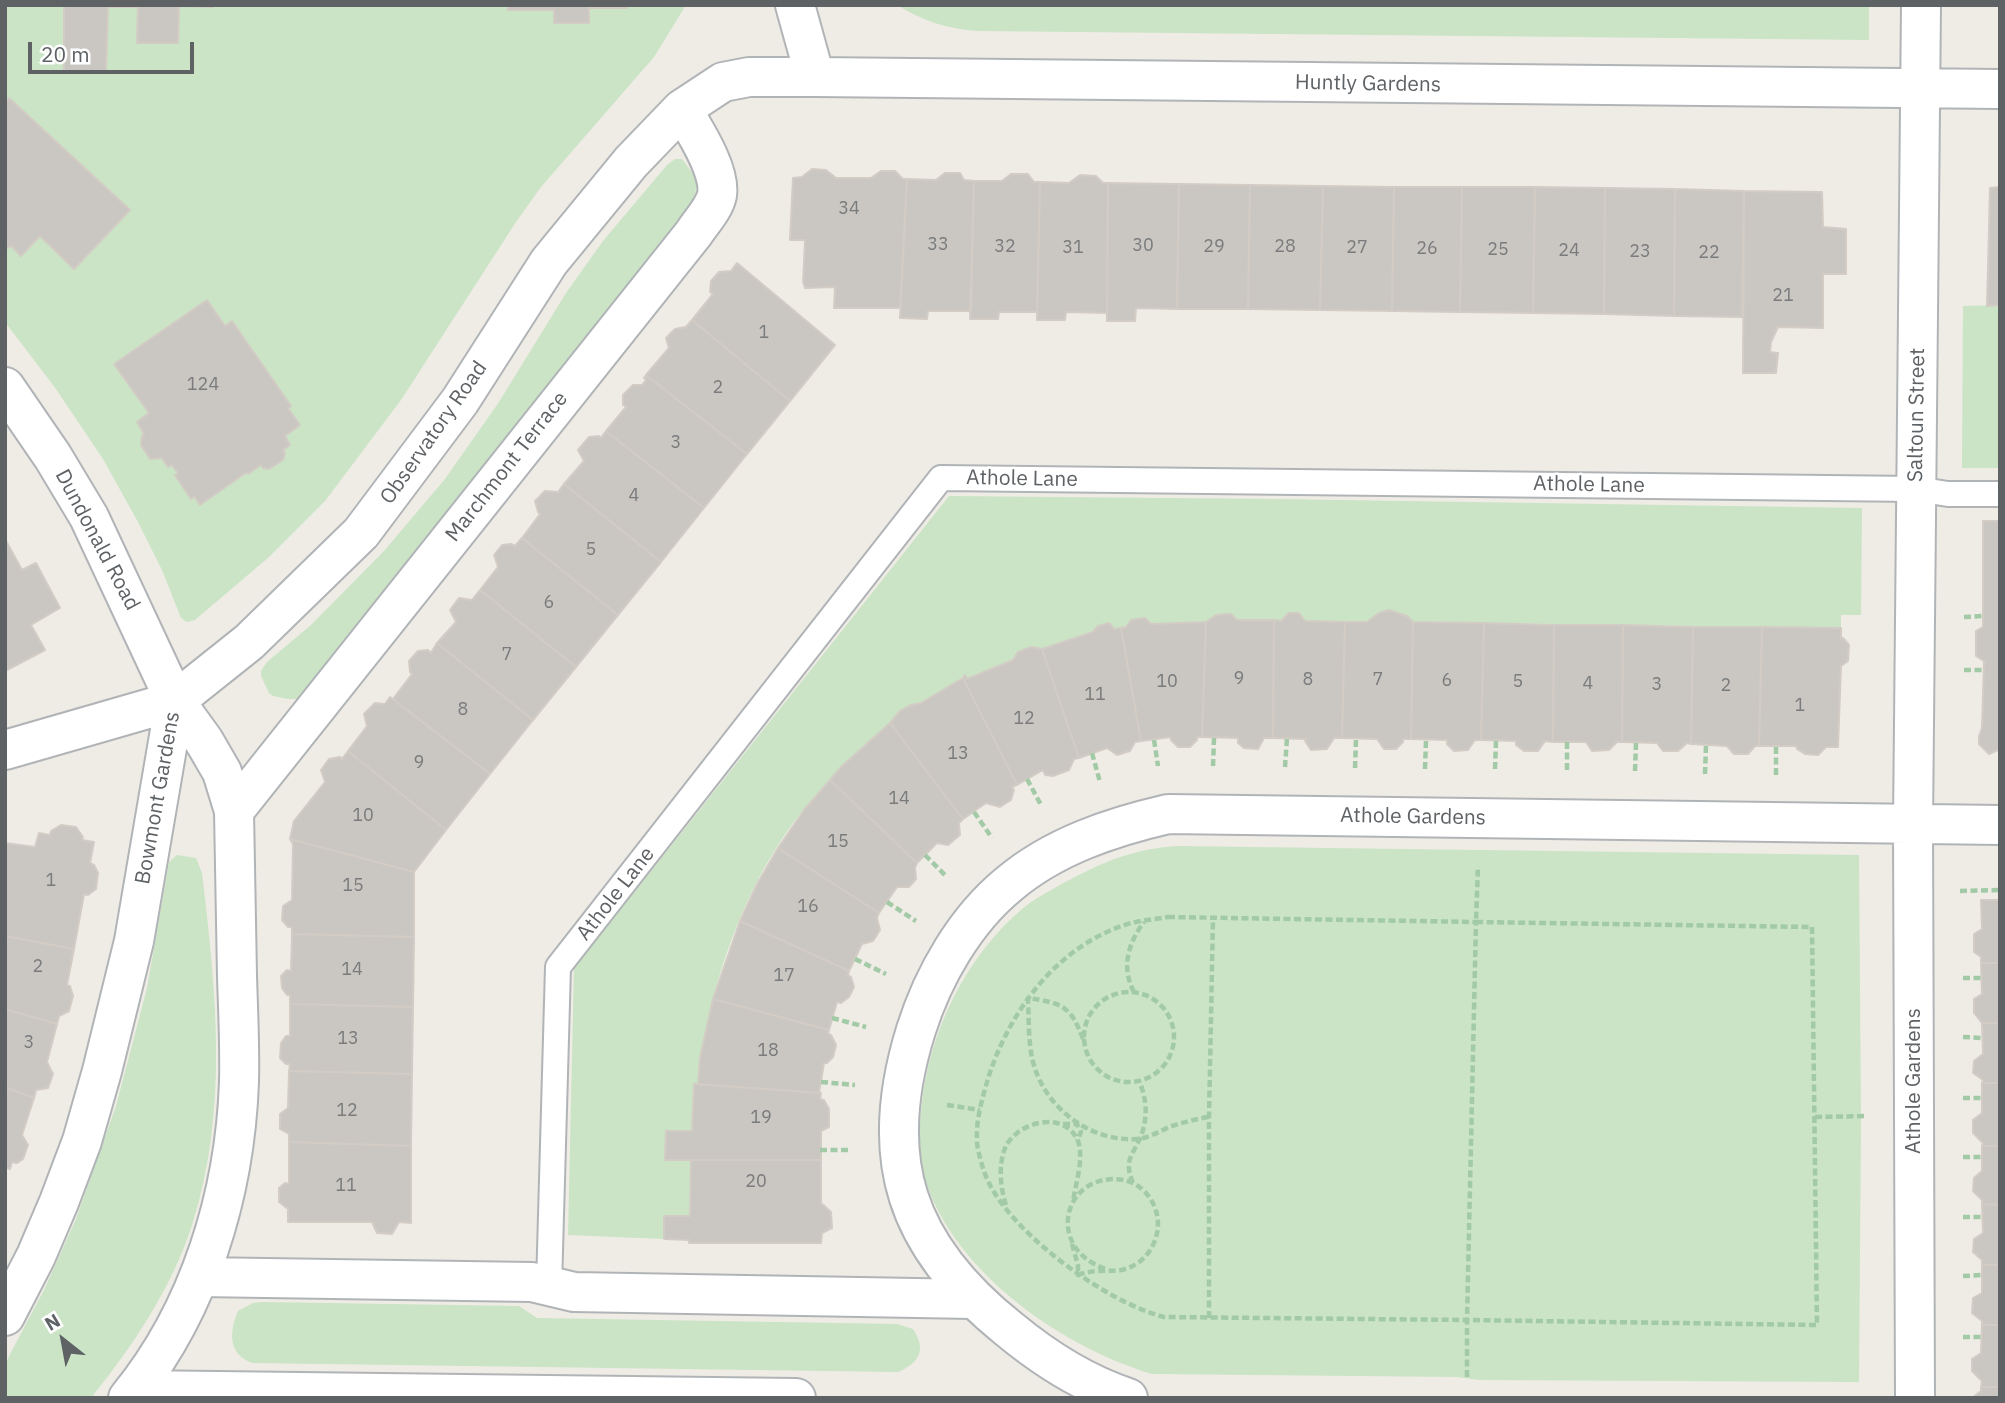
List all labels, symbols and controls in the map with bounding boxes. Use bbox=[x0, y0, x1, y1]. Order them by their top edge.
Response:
scale bar bbox=[32, 28, 198, 72]
text: 20 m bbox=[41, 40, 90, 68]
street label: Huntly Gardens bbox=[1295, 70, 1441, 98]
house number: 34 bbox=[838, 198, 860, 220]
house number: 33 bbox=[927, 234, 949, 256]
house number: 30 bbox=[1132, 235, 1154, 257]
house number: 32 bbox=[994, 236, 1016, 258]
house number: 29 bbox=[1203, 236, 1225, 258]
house number: 28 bbox=[1274, 236, 1296, 258]
house number: 31 bbox=[1062, 237, 1084, 259]
house number: 27 bbox=[1346, 237, 1368, 259]
house number: 26 bbox=[1416, 238, 1438, 260]
house number: 25 bbox=[1487, 239, 1509, 261]
house number: 24 bbox=[1558, 240, 1580, 262]
house number: 23 bbox=[1629, 241, 1651, 263]
house number: 22 bbox=[1698, 242, 1720, 264]
house number: 21 bbox=[1772, 285, 1794, 307]
house number: 1 bbox=[759, 322, 769, 344]
street label: Saltoun Street bbox=[1903, 348, 1931, 482]
street label: Observatory Road bbox=[375, 357, 493, 509]
house number: 124 bbox=[187, 374, 219, 396]
house number: 2 bbox=[713, 377, 723, 399]
street label: Marchmont Terrace bbox=[441, 387, 573, 547]
house number: 3 bbox=[671, 432, 681, 454]
street label: Dundonald Road bbox=[49, 465, 145, 615]
street label: Athole Lane bbox=[966, 465, 1078, 493]
street label: Athole Lane bbox=[1533, 471, 1645, 499]
house number: 4 bbox=[629, 485, 639, 507]
house number: 5 bbox=[586, 539, 596, 561]
house number: 6 bbox=[544, 592, 554, 614]
house number: 7 bbox=[502, 644, 512, 666]
house number: 9 bbox=[1234, 668, 1244, 690]
house number: 8 bbox=[1303, 669, 1313, 691]
house number: 7 bbox=[1373, 669, 1383, 691]
house number: 6 bbox=[1442, 670, 1452, 692]
house number: 10 bbox=[1156, 671, 1178, 693]
house number: 5 bbox=[1513, 671, 1523, 693]
house number: 4 bbox=[1583, 673, 1593, 695]
house number: 3 bbox=[1652, 674, 1662, 696]
house number: 2 bbox=[1721, 675, 1731, 697]
house number: 11 bbox=[1084, 684, 1106, 706]
house number: 1 bbox=[1795, 695, 1805, 717]
house number: 8 bbox=[458, 699, 468, 721]
house number: 12 bbox=[1013, 708, 1035, 730]
street label: Bowmont Gardens bbox=[130, 710, 186, 886]
house number: 13 bbox=[947, 743, 969, 765]
house number: 9 bbox=[414, 752, 424, 774]
house number: 14 bbox=[888, 788, 910, 810]
street label: Athole Gardens bbox=[1340, 803, 1486, 831]
house number: 10 bbox=[352, 805, 374, 827]
house number: 15 bbox=[827, 831, 849, 853]
street label: Athole Lane bbox=[572, 842, 660, 946]
house number: 1 bbox=[46, 870, 56, 892]
house number: 15 bbox=[342, 875, 364, 897]
house number: 16 bbox=[797, 896, 819, 918]
house number: 2 bbox=[33, 956, 43, 978]
house number: 14 bbox=[341, 959, 363, 981]
house number: 17 bbox=[773, 965, 795, 987]
street label: Athole Gardens bbox=[1901, 1008, 1927, 1154]
house number: 13 bbox=[337, 1028, 359, 1050]
house number: 3 bbox=[24, 1032, 34, 1054]
house number: 18 bbox=[757, 1040, 779, 1062]
house number: 12 bbox=[336, 1100, 358, 1122]
house number: 19 bbox=[750, 1107, 772, 1129]
house number: 20 bbox=[745, 1171, 767, 1193]
house number: 11 bbox=[335, 1175, 357, 1197]
north arrow bbox=[28, 1305, 98, 1375]
text: N bbox=[40, 1308, 64, 1336]

